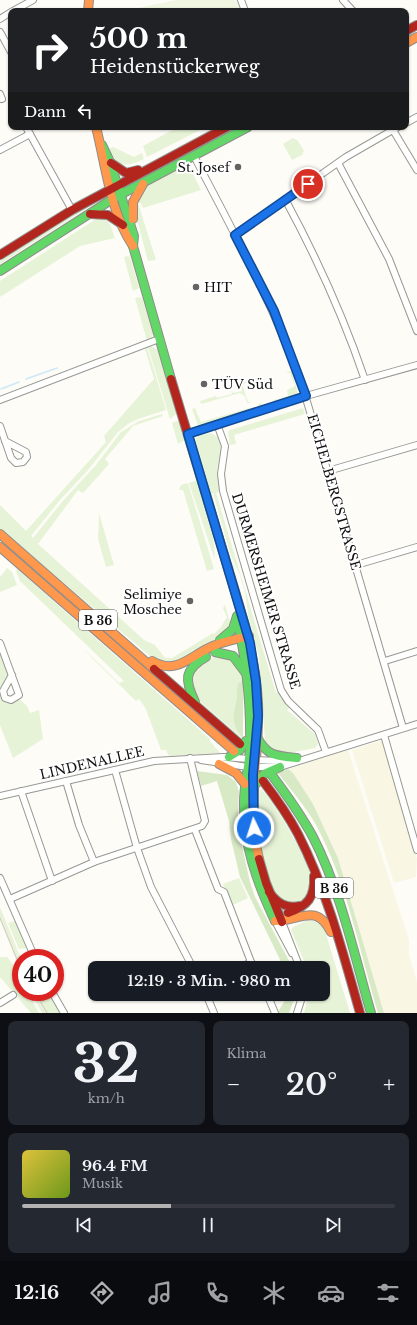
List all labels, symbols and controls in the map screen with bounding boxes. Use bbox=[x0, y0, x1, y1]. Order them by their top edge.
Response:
text: 500 m bbox=[90, 21, 187, 56]
icon: right bbox=[24, 24, 76, 76]
text: Heidenstückerweg bbox=[90, 56, 260, 78]
icon: left bbox=[74, 100, 96, 122]
text: Dann bbox=[24, 102, 66, 121]
place label: St. Josef bbox=[178, 159, 232, 176]
marker: St. Josef bbox=[233, 162, 243, 172]
pin bbox=[291, 167, 325, 201]
icon: arrive bbox=[297, 173, 319, 195]
place label: HIT bbox=[204, 279, 232, 296]
marker: HIT bbox=[191, 282, 201, 292]
place label: TÜV Süd bbox=[212, 375, 273, 393]
marker: TÜV Süd bbox=[199, 379, 209, 389]
street label: EICHELBERGSTRASSE bbox=[304, 412, 364, 572]
street label: DURMERSHEIMER STRASSE bbox=[228, 491, 304, 691]
place label: Selimiye Moschee bbox=[123, 586, 182, 618]
marker: Selimiye Moschee bbox=[185, 596, 195, 606]
road number: B 36 bbox=[79, 610, 117, 630]
street label: LINDENALLEE bbox=[38, 743, 146, 783]
position arrow bbox=[233, 807, 275, 849]
road number: B 36 bbox=[315, 878, 353, 898]
speed limit sign: 40 bbox=[12, 949, 64, 1001]
text: 12:19 · 3 Min. · 980 m bbox=[127, 971, 291, 990]
text: 32 bbox=[73, 1032, 140, 1096]
text: Klima bbox=[227, 1045, 266, 1062]
text: 20° bbox=[286, 1066, 337, 1103]
text: − bbox=[227, 1071, 240, 1098]
text: + bbox=[383, 1071, 395, 1098]
text: km/h bbox=[88, 1090, 125, 1107]
text: 96.4 FM bbox=[82, 1156, 148, 1175]
text: Musik bbox=[82, 1175, 123, 1192]
icon: previous bbox=[73, 1214, 95, 1236]
icon: pause bbox=[197, 1214, 219, 1236]
icon: next bbox=[322, 1214, 344, 1236]
icon: directions bbox=[88, 1279, 116, 1307]
icon: music bbox=[146, 1279, 174, 1307]
icon: phone bbox=[203, 1279, 231, 1307]
icon: climate bbox=[260, 1279, 288, 1307]
icon: car bbox=[317, 1279, 345, 1307]
icon: filters bbox=[374, 1279, 402, 1307]
text: 12:16 bbox=[15, 1282, 59, 1304]

